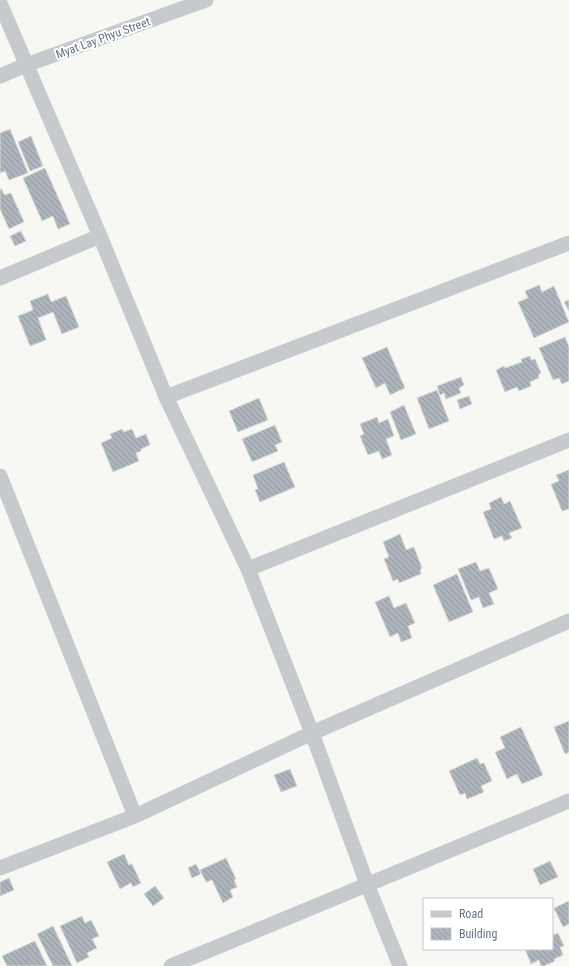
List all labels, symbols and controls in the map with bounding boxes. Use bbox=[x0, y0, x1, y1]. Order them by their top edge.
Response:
street label: Myat Lay Phyu Street bbox=[54, 14, 152, 62]
legend bbox=[423, 898, 553, 950]
text: Road bbox=[459, 907, 483, 921]
text: Building bbox=[459, 927, 497, 941]

